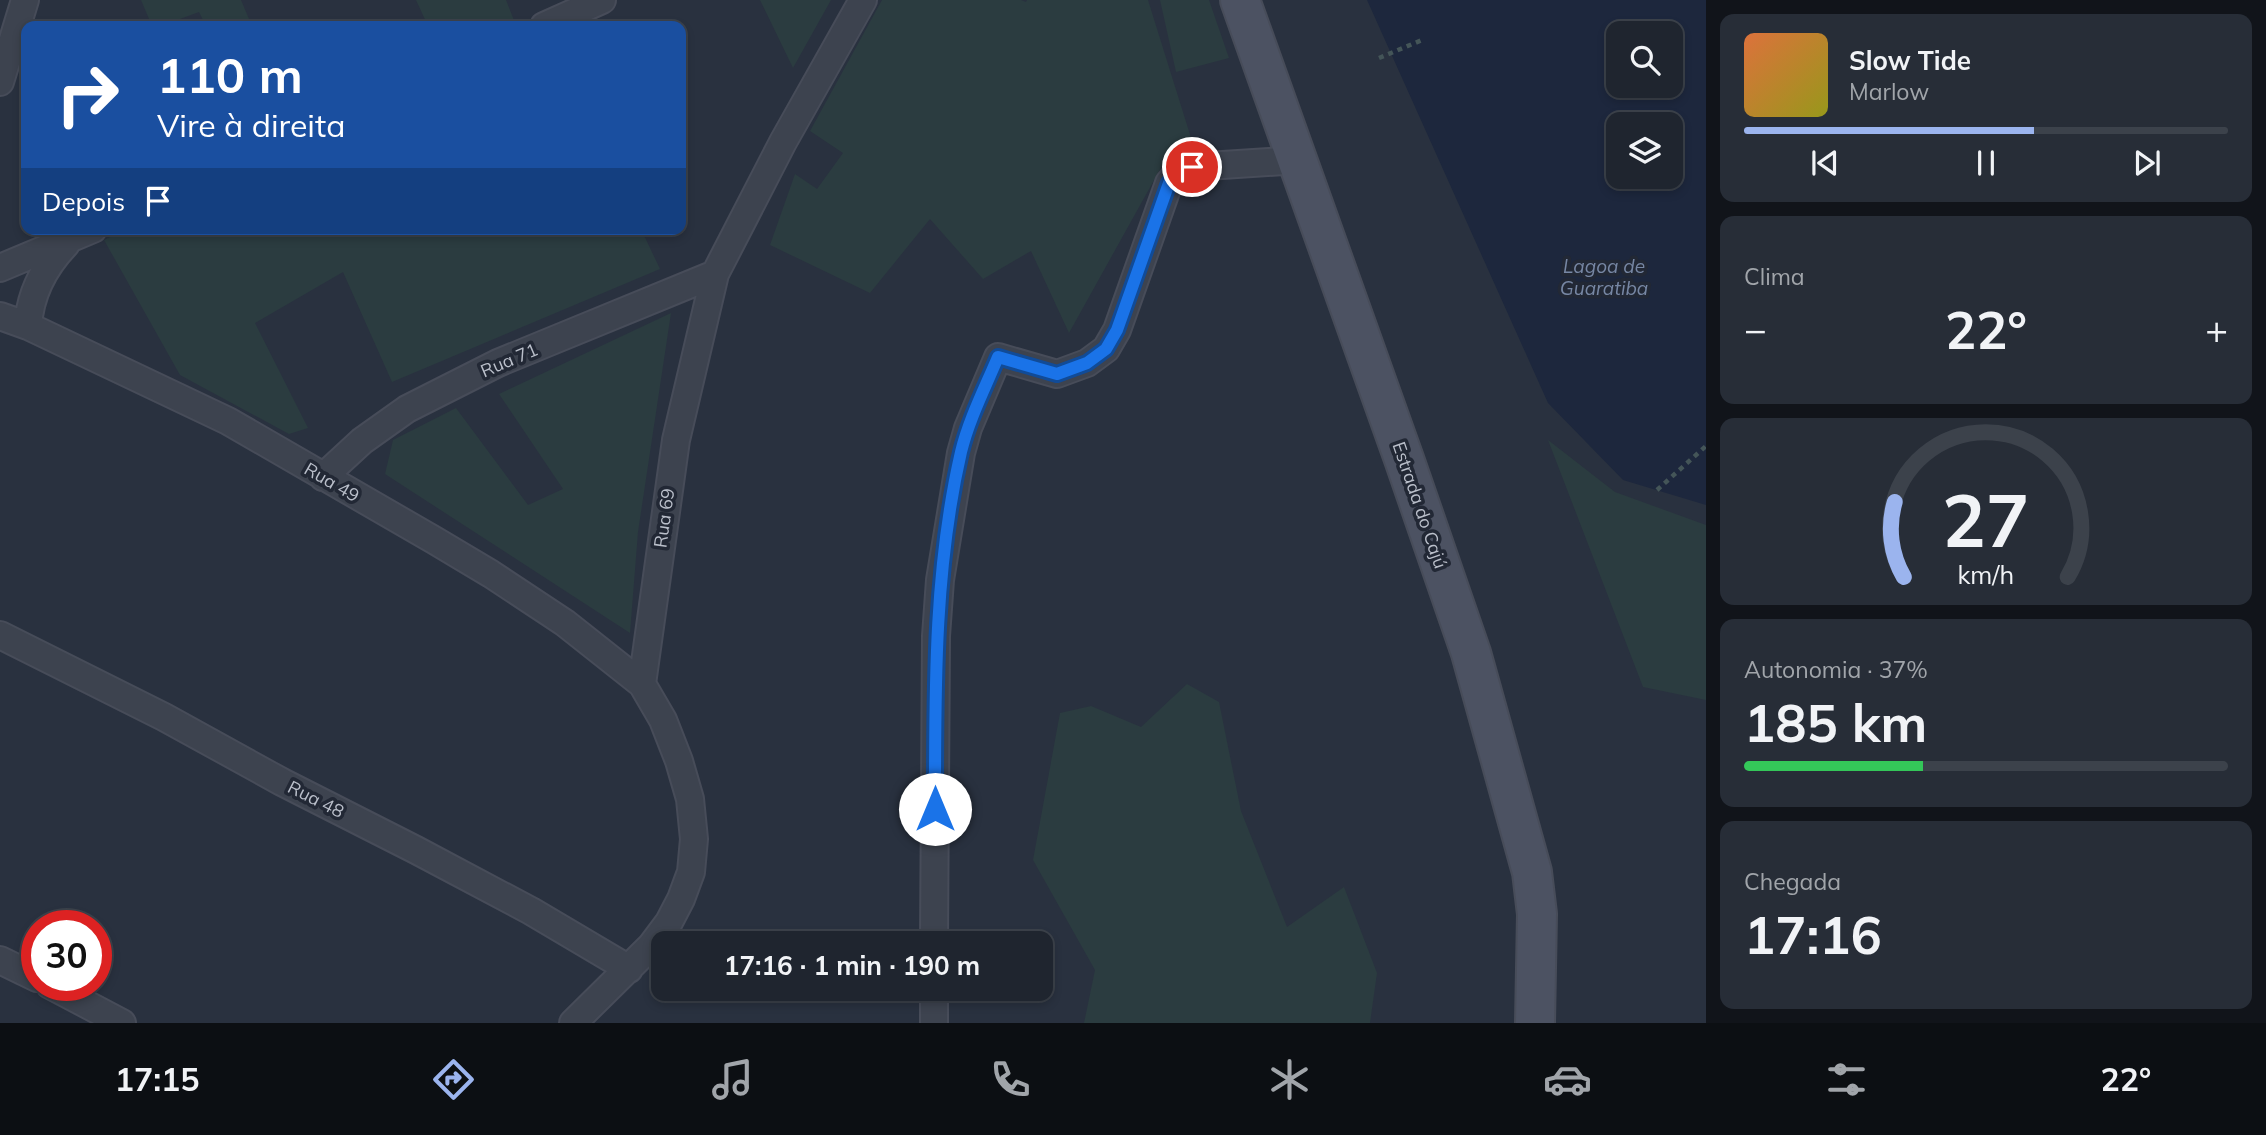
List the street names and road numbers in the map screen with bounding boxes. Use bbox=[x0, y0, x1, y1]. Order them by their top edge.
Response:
street label: Rua 71 bbox=[477, 338, 541, 382]
street label: Estrada do Cajú bbox=[1388, 439, 1452, 571]
street label: Rua 49 bbox=[300, 457, 364, 507]
street label: Rua 69 bbox=[648, 487, 680, 549]
street label: Rua 48 bbox=[284, 775, 348, 823]

